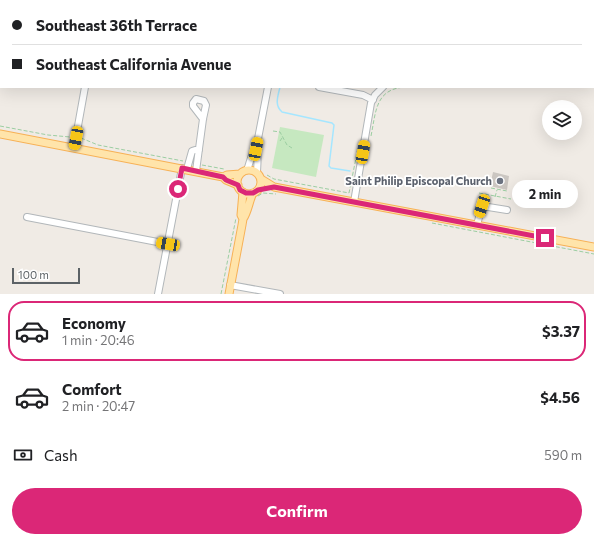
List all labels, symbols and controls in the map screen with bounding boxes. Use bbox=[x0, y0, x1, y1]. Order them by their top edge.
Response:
text: Southeast 36th Terrace bbox=[36, 16, 197, 34]
text: Southeast California Avenue bbox=[36, 55, 231, 73]
map controls bbox=[542, 100, 582, 140]
button: layers bbox=[542, 100, 582, 140]
car bbox=[68, 125, 84, 151]
car bbox=[248, 136, 264, 162]
car bbox=[355, 139, 371, 165]
place label: Saint Philip Episcopal Church bbox=[345, 174, 492, 187]
marker: Saint Philip Episcopal Church bbox=[495, 176, 505, 186]
route start bbox=[169, 180, 187, 198]
callout: 2 min bbox=[512, 180, 578, 208]
text: 2 min bbox=[529, 186, 561, 202]
car bbox=[473, 193, 491, 219]
route end bbox=[536, 229, 554, 247]
car bbox=[155, 236, 181, 252]
scale bar bbox=[12, 266, 80, 285]
text: 100 m bbox=[18, 268, 49, 281]
icon: car bbox=[14, 313, 50, 349]
text: Economy bbox=[62, 314, 126, 332]
text: $3.37 bbox=[542, 322, 580, 340]
text: 1 min · 20:46 bbox=[62, 332, 135, 348]
icon: car bbox=[14, 379, 50, 415]
text: Comfort bbox=[62, 380, 122, 398]
text: $4.56 bbox=[540, 388, 580, 406]
text: 2 min · 20:47 bbox=[62, 398, 135, 414]
icon: cash bbox=[12, 444, 34, 466]
text: Cash bbox=[44, 446, 78, 464]
text: 590 m bbox=[544, 447, 582, 463]
button: Confirm bbox=[12, 488, 582, 534]

